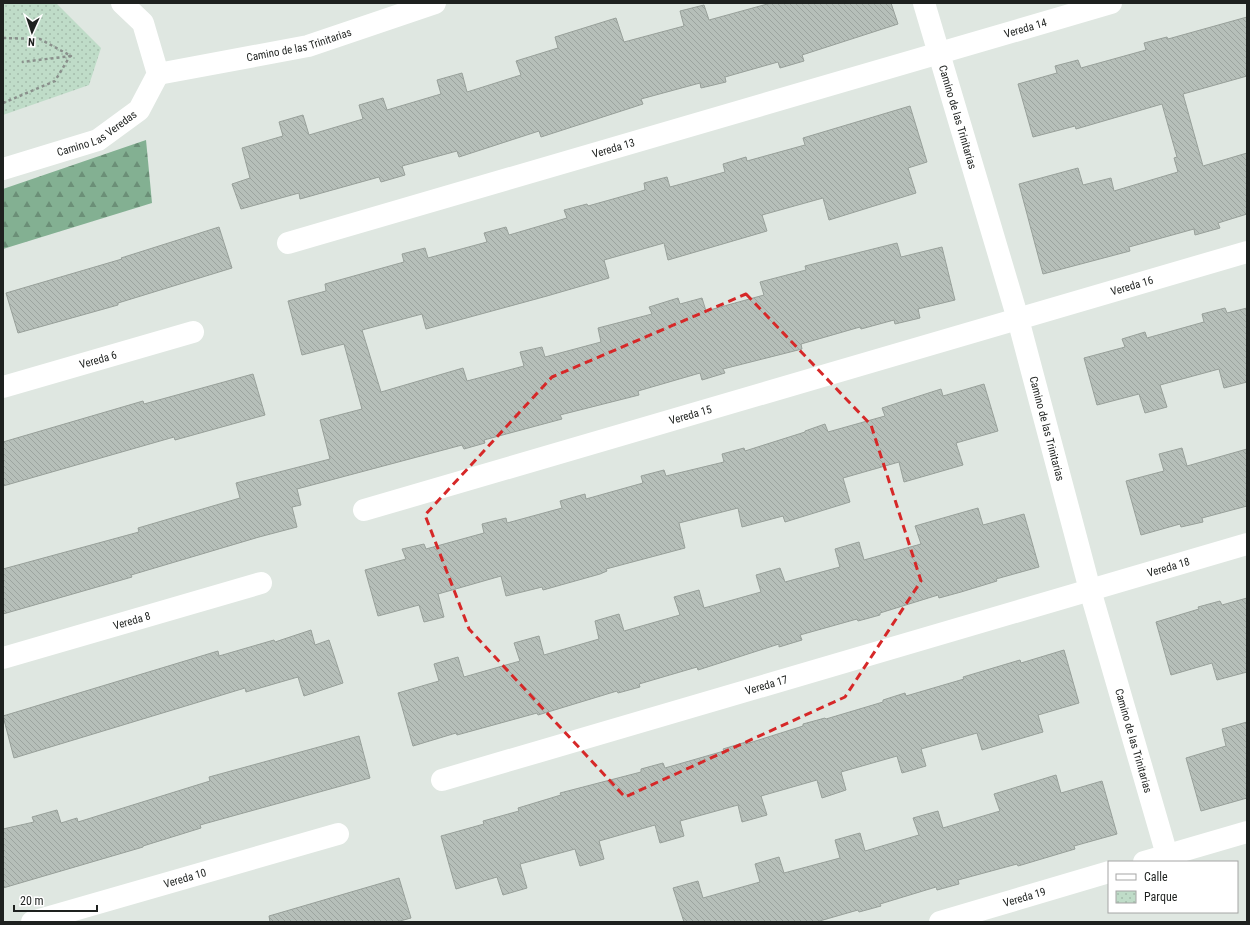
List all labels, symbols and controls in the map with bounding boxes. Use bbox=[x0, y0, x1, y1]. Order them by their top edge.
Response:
north arrow bbox=[12, 12, 52, 52]
street label: Vereda 14 bbox=[1003, 15, 1049, 40]
street label: Camino de las Trinitarias bbox=[245, 25, 353, 64]
text: N bbox=[28, 35, 35, 48]
street label: Camino de las Trinitarias bbox=[936, 64, 980, 171]
street label: Camino Las Veredas bbox=[55, 107, 139, 159]
street label: Vereda 13 bbox=[591, 136, 636, 160]
street label: Vereda 16 bbox=[1109, 273, 1155, 298]
street label: Vereda 6 bbox=[78, 348, 118, 371]
street label: Camino de las Trinitarias bbox=[1027, 375, 1067, 482]
street label: Vereda 15 bbox=[668, 402, 713, 427]
street label: Vereda 18 bbox=[1146, 555, 1191, 579]
street label: Vereda 8 bbox=[112, 609, 152, 632]
street label: Vereda 17 bbox=[744, 673, 789, 697]
street label: Camino de las Trinitarias bbox=[1112, 687, 1155, 794]
legend bbox=[1108, 861, 1238, 913]
street label: Vereda 10 bbox=[162, 866, 208, 890]
text: Calle bbox=[1144, 870, 1168, 884]
street label: Vereda 19 bbox=[1002, 885, 1047, 909]
scale bar bbox=[14, 887, 97, 913]
text: Parque bbox=[1144, 890, 1178, 904]
text: 20 m bbox=[20, 894, 44, 908]

